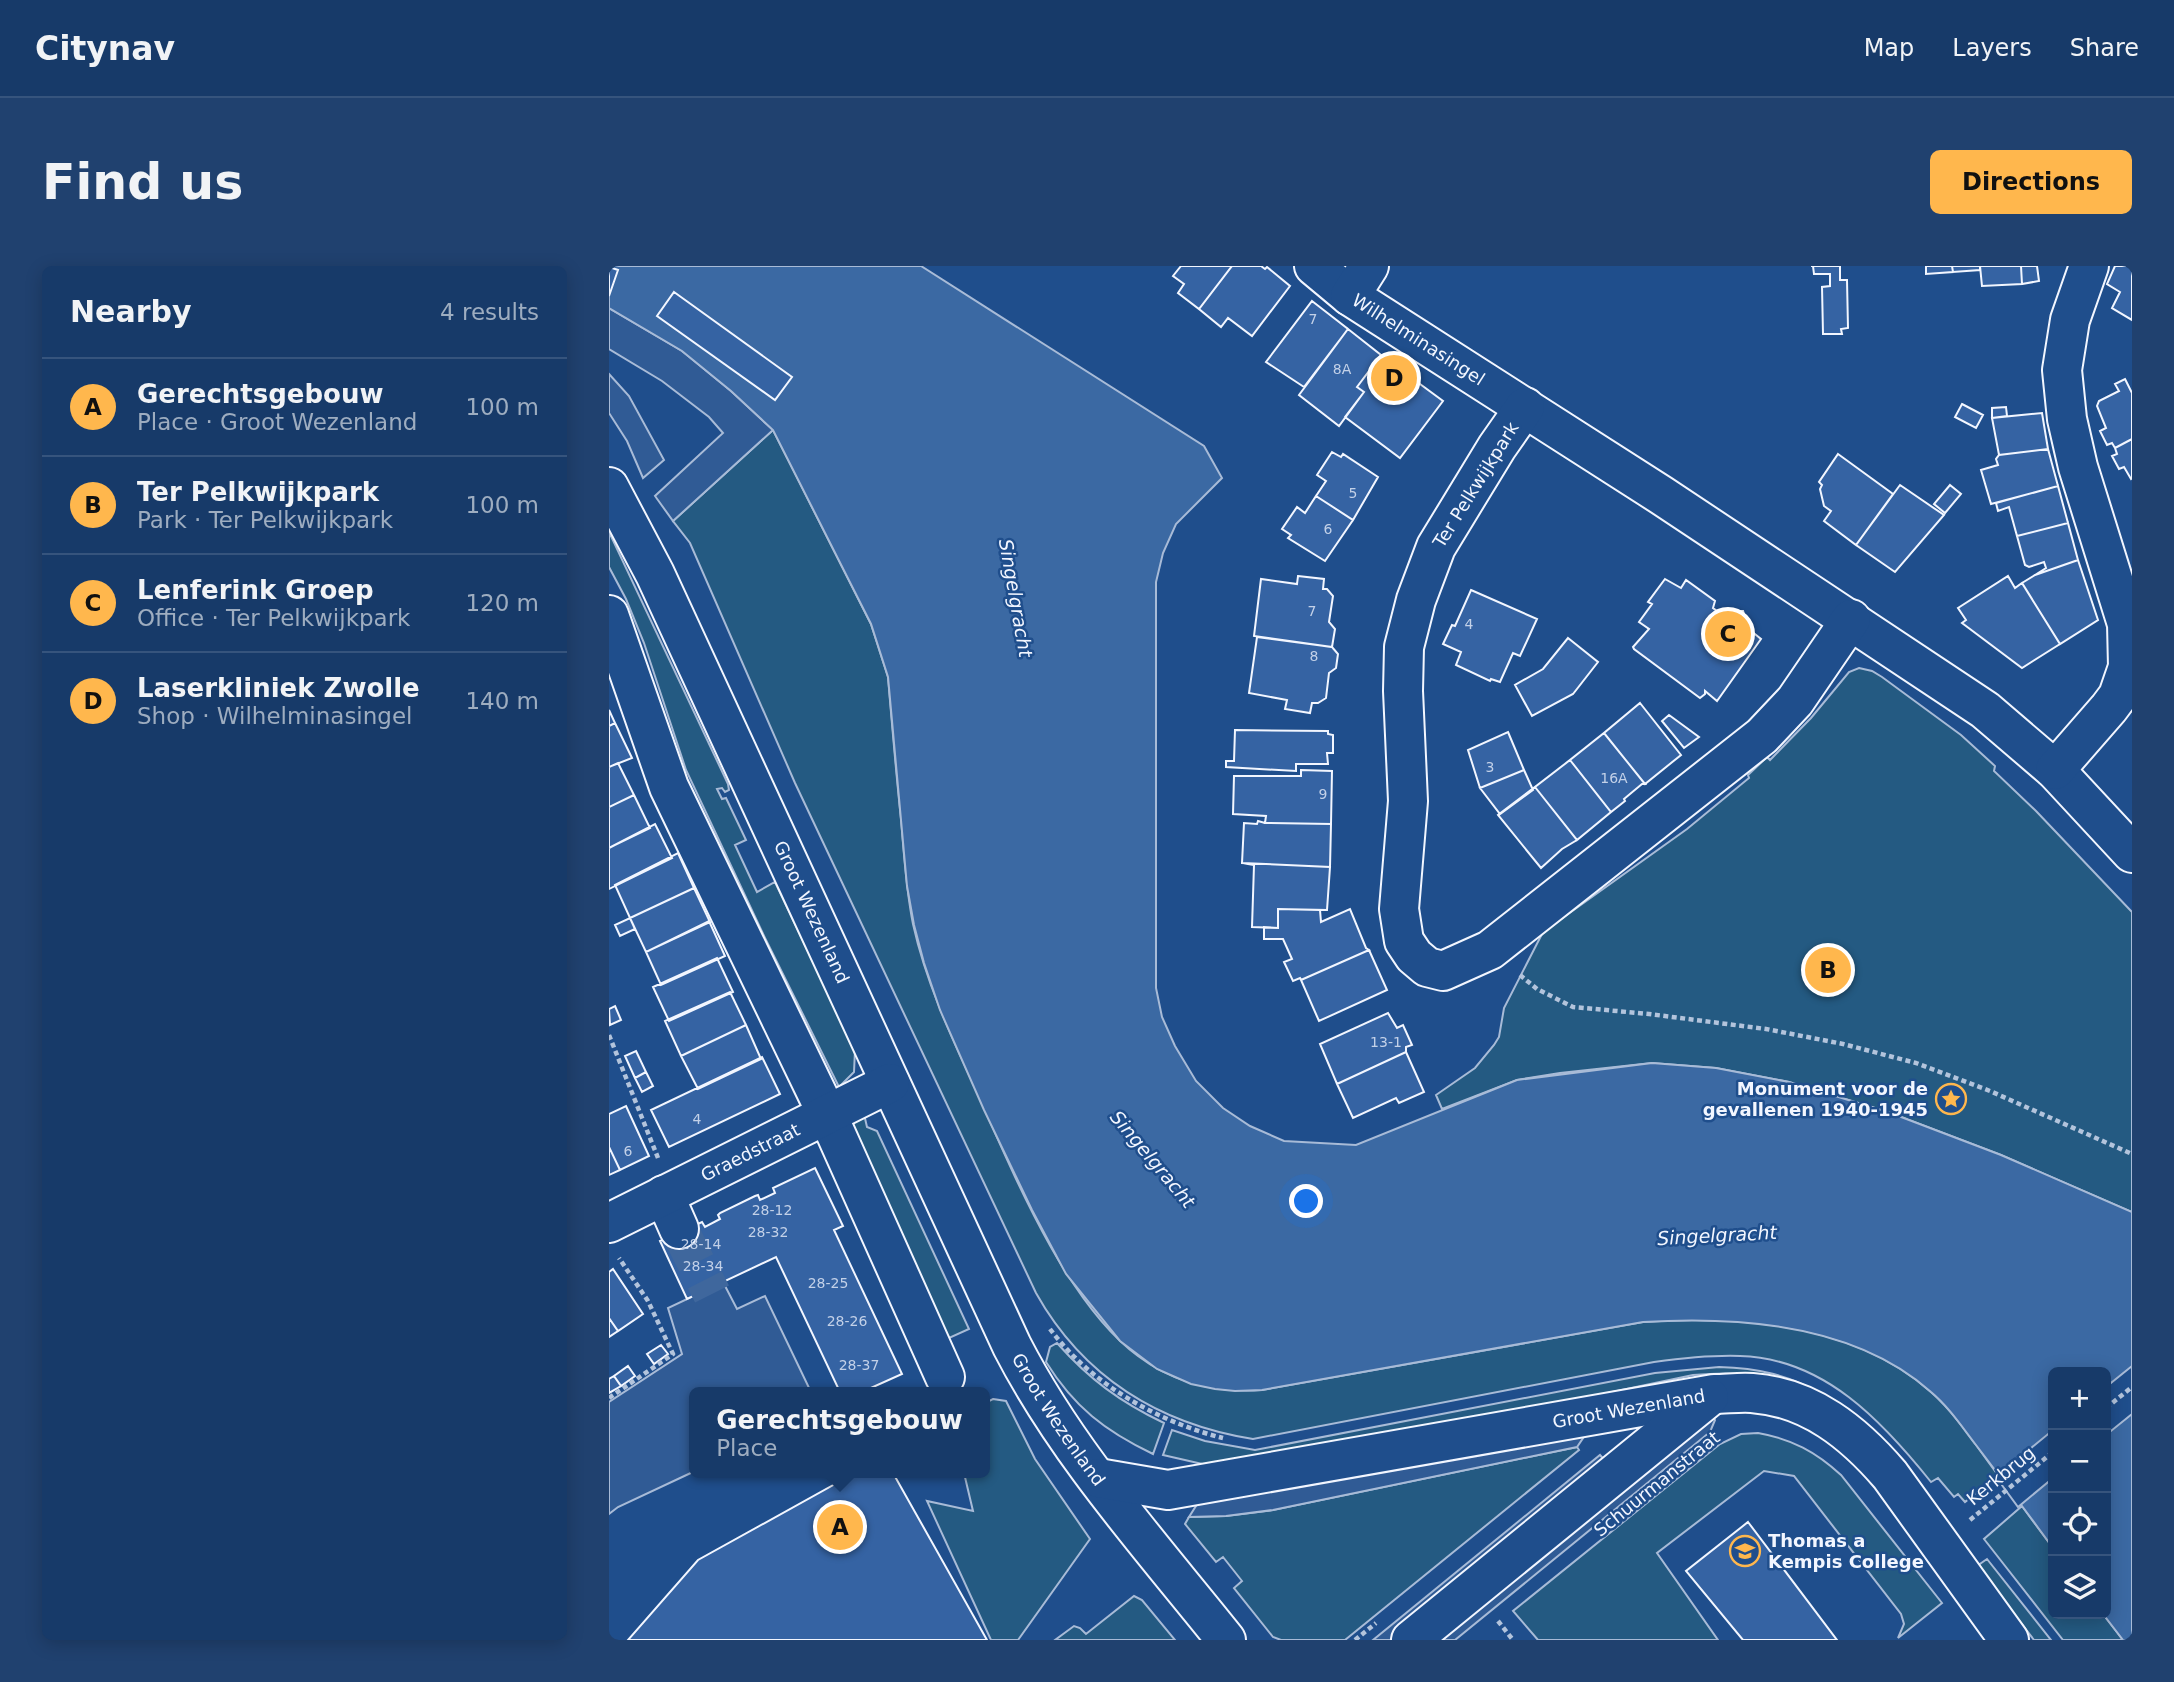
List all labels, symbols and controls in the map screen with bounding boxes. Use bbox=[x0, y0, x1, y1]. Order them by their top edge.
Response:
text: Citynav bbox=[35, 29, 175, 68]
text: Map bbox=[1864, 34, 1914, 62]
text: Layers bbox=[1952, 34, 2032, 62]
text: Share bbox=[2070, 34, 2139, 62]
button: Directions bbox=[1930, 150, 2132, 214]
text: Find us bbox=[42, 154, 243, 211]
street label: Wilhelminasingel bbox=[1348, 289, 1489, 389]
text: Nearby bbox=[70, 294, 192, 329]
text: 4 results bbox=[440, 299, 539, 325]
house number: 7 bbox=[1309, 311, 1317, 327]
pin: D bbox=[1371, 352, 1417, 404]
house number: 8A bbox=[1333, 361, 1352, 377]
text: Gerechtsgebouw bbox=[137, 379, 384, 409]
text: A bbox=[84, 394, 102, 420]
text: 100 m bbox=[465, 394, 539, 420]
text: Place · Groot Wezenland bbox=[137, 409, 417, 435]
street label: Ter Pelkwijkpark bbox=[1428, 418, 1523, 552]
text: Ter Pelkwijkpark bbox=[137, 477, 379, 507]
house number: 5 bbox=[1349, 485, 1357, 501]
text: B bbox=[84, 492, 102, 518]
text: 100 m bbox=[465, 492, 539, 518]
text: Park · Ter Pelkwijkpark bbox=[137, 507, 393, 533]
house number: 6 bbox=[1324, 521, 1333, 537]
water label: Singelgracht bbox=[995, 537, 1038, 660]
text: Lenferink Groep bbox=[137, 575, 374, 605]
text: C bbox=[85, 590, 101, 616]
text: 120 m bbox=[465, 590, 539, 616]
house number: 7 bbox=[1308, 603, 1316, 619]
text: Office · Ter Pelkwijkpark bbox=[137, 605, 410, 631]
pin: C bbox=[1705, 608, 1751, 660]
house number: 4 bbox=[1465, 616, 1474, 632]
house number: 8 bbox=[1310, 648, 1318, 664]
text: Laserkliniek Zwolle bbox=[137, 673, 420, 703]
text: D bbox=[83, 688, 103, 714]
text: 140 m bbox=[465, 688, 539, 714]
text: Shop · Wilhelminasingel bbox=[137, 703, 412, 729]
house number: 3 bbox=[1486, 759, 1494, 775]
house number: 16A bbox=[1600, 770, 1628, 786]
house number: 9 bbox=[1319, 786, 1327, 802]
street label: Groot Wezenland bbox=[770, 837, 854, 986]
pin: B bbox=[1805, 944, 1851, 996]
house number: 13-1 bbox=[1370, 1034, 1402, 1050]
place label: Monument voor de gevallenen 1940-1945 bbox=[1703, 1078, 1928, 1120]
place icon: Monument voor de gevallenen 1940-1945 bbox=[1934, 1082, 1968, 1116]
water label: Singelgracht bbox=[1106, 1106, 1201, 1213]
house number: 4 bbox=[693, 1111, 702, 1127]
street label: Graedstraat bbox=[697, 1119, 803, 1186]
house number: 6 bbox=[624, 1143, 633, 1159]
your location bbox=[1289, 1184, 1323, 1218]
house number: 28-12 bbox=[752, 1202, 792, 1218]
water label: Singelgracht bbox=[1657, 1221, 1779, 1249]
house number: 28-32 bbox=[748, 1224, 788, 1240]
house number: 28-14 bbox=[681, 1236, 721, 1252]
house number: 28-34 bbox=[683, 1258, 723, 1274]
house number: 28-25 bbox=[808, 1275, 848, 1291]
house number: 28-26 bbox=[827, 1313, 867, 1329]
street label: Groot Wezenland bbox=[1008, 1349, 1110, 1490]
house number: 28-37 bbox=[839, 1357, 879, 1373]
map controls bbox=[2048, 1367, 2111, 1619]
button: + bbox=[2048, 1367, 2111, 1430]
street label: Groot Wezenland bbox=[1551, 1385, 1707, 1432]
popup bbox=[689, 1387, 990, 1478]
text: Gerechtsgebouw bbox=[716, 1405, 963, 1435]
street label: Schuurmanstraat bbox=[1590, 1427, 1724, 1541]
button: − bbox=[2048, 1430, 2111, 1493]
text: Place bbox=[716, 1435, 777, 1461]
street label: Kerkbrug bbox=[1962, 1442, 2039, 1509]
button: locate bbox=[2048, 1493, 2111, 1556]
pin: A bbox=[817, 1501, 863, 1553]
place label: Thomas a Kempis College bbox=[1768, 1530, 1924, 1572]
school or university icon: Thomas a Kempis College bbox=[1728, 1534, 1762, 1568]
button: layers bbox=[2048, 1556, 2111, 1619]

